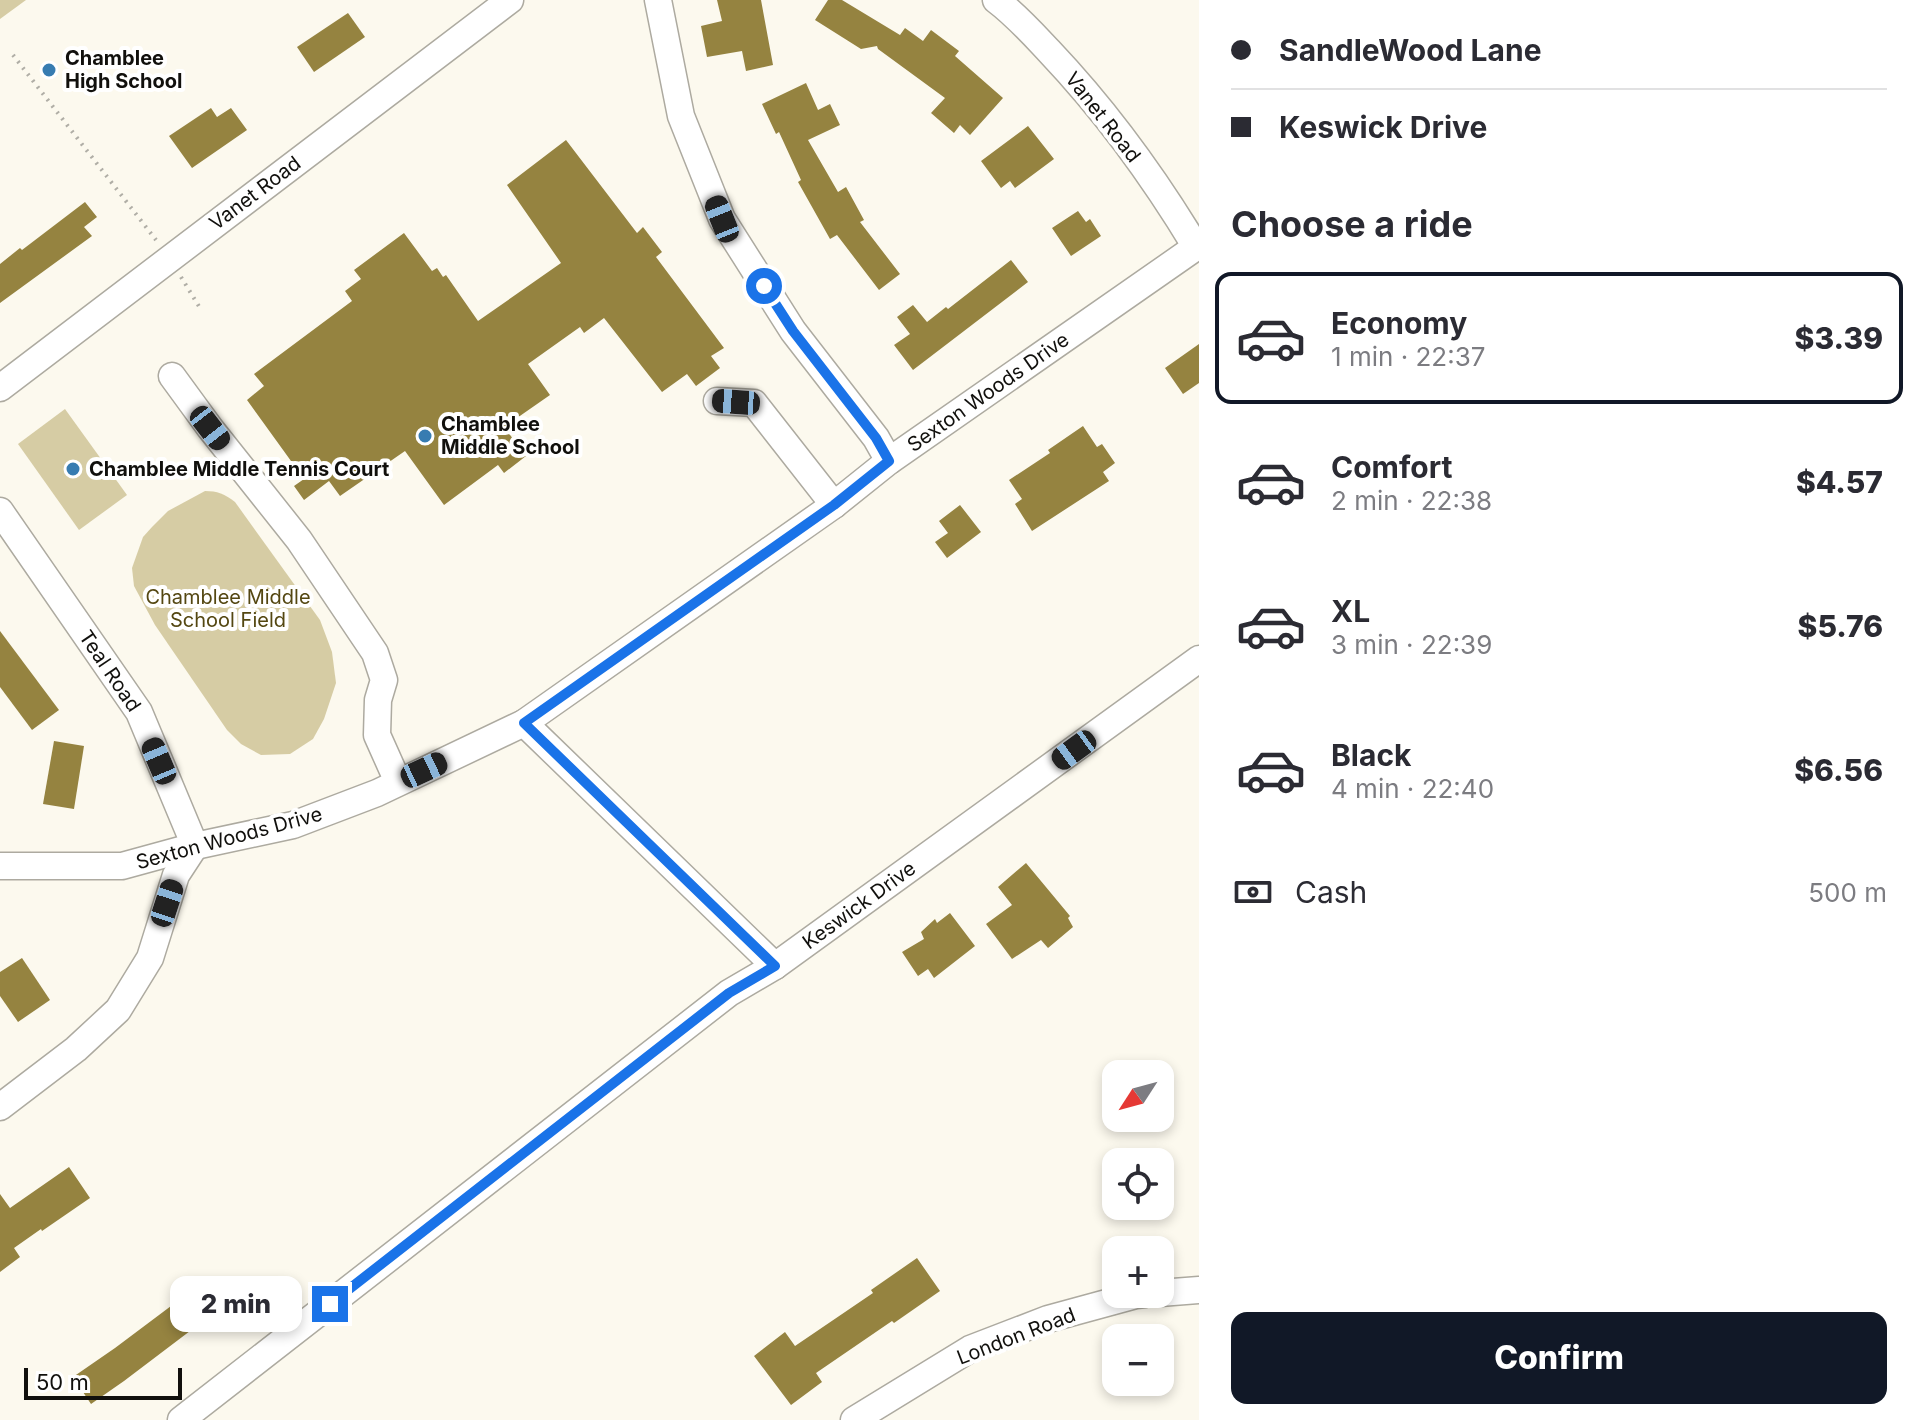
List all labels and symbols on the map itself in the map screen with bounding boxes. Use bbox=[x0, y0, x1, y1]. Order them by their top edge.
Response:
place label: Chamblee High School bbox=[65, 46, 182, 93]
marker: Chamblee High School bbox=[40, 61, 58, 79]
street label: Vanet Road bbox=[1060, 67, 1146, 167]
street label: Vanet Road bbox=[205, 151, 305, 235]
car bbox=[702, 192, 742, 246]
route start bbox=[746, 268, 782, 304]
street label: Sexton Woods Drive bbox=[903, 327, 1073, 457]
car bbox=[711, 388, 761, 416]
car bbox=[186, 402, 234, 454]
place label: Chamblee Middle School bbox=[441, 412, 580, 459]
marker: Chamblee Middle School bbox=[416, 427, 434, 445]
place label: Chamblee Middle Tennis Court bbox=[89, 457, 389, 481]
marker: Chamblee Middle Tennis Court bbox=[64, 460, 82, 478]
park label: Chamblee Middle School Field bbox=[145, 585, 311, 632]
street label: Teal Road bbox=[74, 626, 146, 716]
car bbox=[1048, 726, 1100, 774]
car bbox=[139, 734, 179, 788]
car bbox=[397, 749, 451, 791]
street label: Sexton Woods Drive bbox=[133, 802, 325, 874]
street label: Keswick Drive bbox=[798, 856, 920, 954]
car bbox=[148, 876, 186, 930]
north arrow bbox=[1102, 1060, 1174, 1132]
callout: 2 min bbox=[170, 1276, 302, 1332]
route end bbox=[312, 1286, 348, 1322]
street label: London Road bbox=[953, 1302, 1079, 1370]
scale bar bbox=[24, 1364, 182, 1400]

